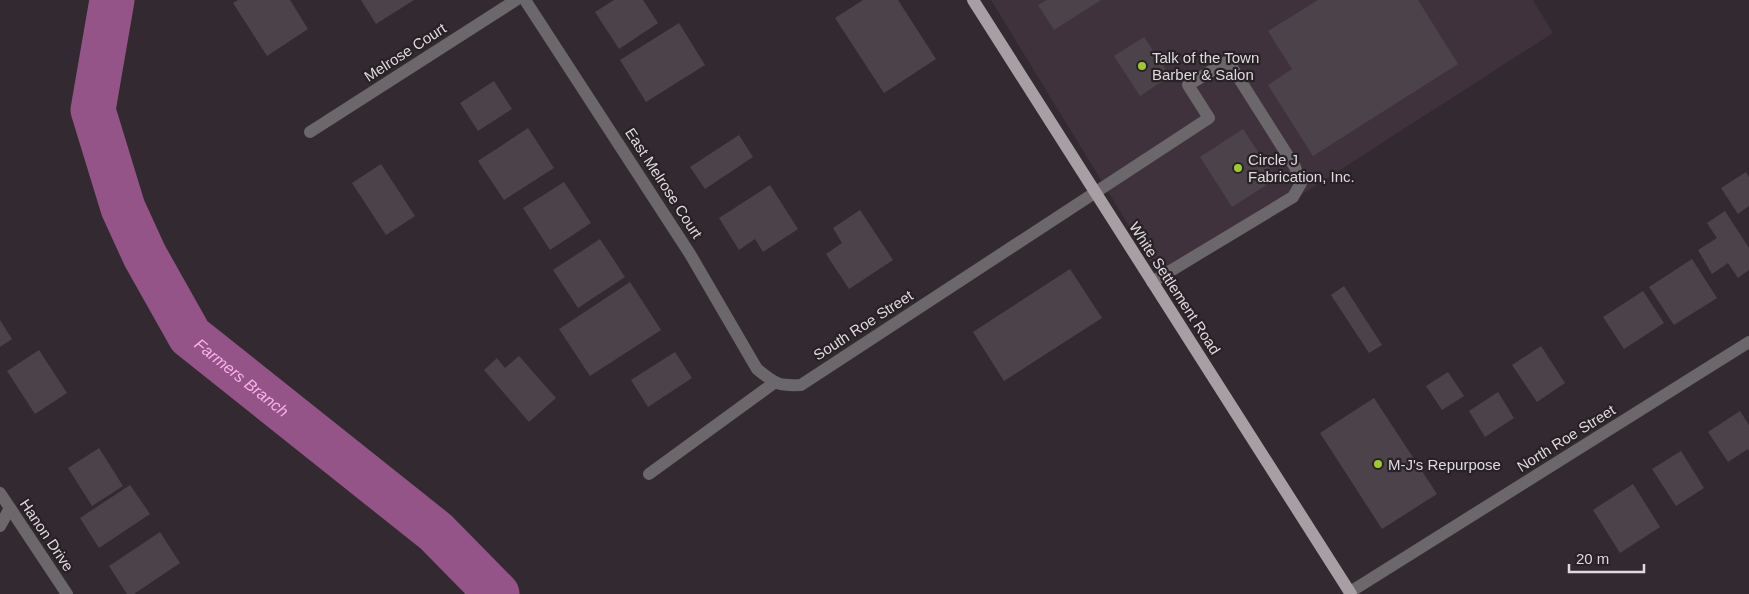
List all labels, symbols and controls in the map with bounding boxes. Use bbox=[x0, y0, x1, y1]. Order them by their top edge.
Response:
street label: Melrose Court bbox=[361, 19, 450, 85]
place label: Talk of the Town Barber & Salon bbox=[1152, 49, 1259, 83]
marker: Talk of the Town Barber & Salon bbox=[1136, 60, 1148, 72]
street label: East Melrose Court bbox=[622, 125, 707, 242]
place label: Circle J Fabrication, Inc. bbox=[1248, 151, 1355, 185]
marker: Circle J Fabrication, Inc. bbox=[1232, 162, 1244, 174]
street label: White Settlement Road bbox=[1126, 219, 1224, 357]
street label: South Roe Street bbox=[810, 286, 917, 363]
water label: Farmers Branch bbox=[192, 335, 292, 420]
street label: North Roe Street bbox=[1514, 401, 1619, 475]
place label: M-J's Repurpose bbox=[1388, 456, 1501, 473]
marker: M-J's Repurpose bbox=[1372, 458, 1384, 470]
street label: Hanon Drive bbox=[17, 496, 77, 574]
scale bar bbox=[1569, 542, 1644, 574]
text: 20 m bbox=[1576, 550, 1609, 567]

